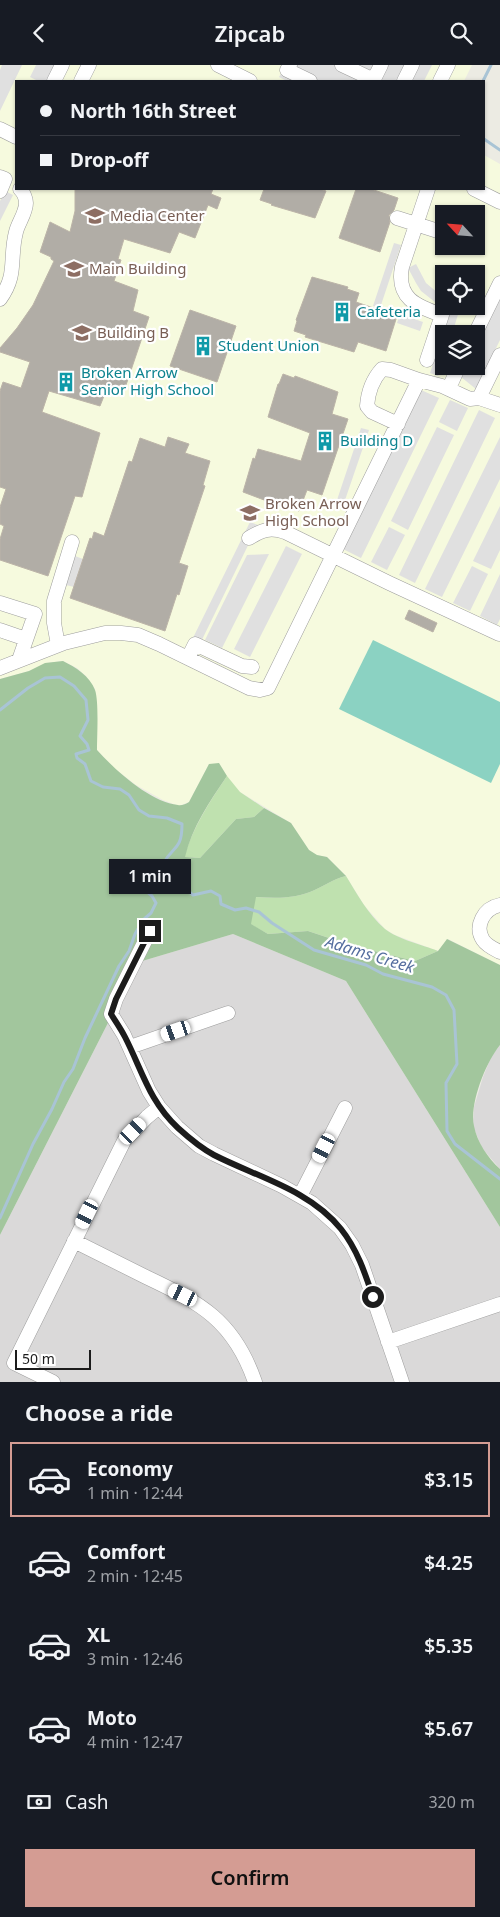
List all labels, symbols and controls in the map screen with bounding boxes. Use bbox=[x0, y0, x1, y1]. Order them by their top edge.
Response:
text: Zipcab bbox=[215, 18, 285, 48]
icon: back bbox=[25, 19, 53, 47]
icon: search bbox=[447, 19, 475, 47]
text: North 16th Street bbox=[70, 98, 236, 124]
text: Drop-off bbox=[70, 147, 149, 173]
school or university icon: Media Center bbox=[84, 205, 106, 227]
place label: Media Center bbox=[110, 205, 205, 225]
north arrow bbox=[435, 205, 485, 255]
map controls bbox=[435, 205, 485, 375]
school or university icon: Main Building bbox=[63, 258, 85, 280]
place label: Main Building bbox=[89, 258, 186, 278]
button: locate bbox=[435, 265, 485, 315]
building icon: Cafeteria bbox=[331, 301, 353, 323]
place label: Cafeteria bbox=[357, 301, 421, 321]
school or university icon: Building B bbox=[71, 322, 93, 344]
place label: Building B bbox=[97, 322, 169, 342]
button: layers bbox=[435, 325, 485, 375]
building icon: Student Union bbox=[192, 335, 214, 357]
place label: Student Union bbox=[218, 335, 320, 355]
place label: Broken Arrow Senior High School bbox=[81, 362, 214, 399]
building icon: Broken Arrow Senior High School bbox=[55, 371, 77, 393]
building icon: Building D bbox=[314, 430, 336, 452]
place label: Building D bbox=[340, 430, 413, 450]
place label: Broken Arrow High School bbox=[265, 493, 362, 530]
school or university icon: Broken Arrow High School bbox=[239, 502, 261, 524]
callout: 1 min bbox=[109, 859, 191, 893]
text: 1 min bbox=[128, 865, 172, 887]
route end bbox=[139, 920, 161, 942]
water label: Adams Creek bbox=[322, 930, 418, 978]
car bbox=[159, 1019, 192, 1043]
car bbox=[117, 1115, 148, 1147]
car bbox=[310, 1131, 337, 1165]
car bbox=[73, 1197, 100, 1231]
car bbox=[166, 1282, 199, 1308]
route start bbox=[362, 1286, 384, 1308]
scale bar bbox=[15, 1347, 91, 1370]
text: 50 m bbox=[22, 1349, 55, 1368]
text: Choose a ride bbox=[25, 1397, 173, 1427]
text: Economy bbox=[87, 1456, 173, 1482]
icon: car bbox=[27, 1457, 72, 1502]
text: $3.15 bbox=[424, 1467, 473, 1493]
text: 1 min · 12:44 bbox=[87, 1482, 183, 1504]
text: Comfort bbox=[87, 1539, 166, 1565]
icon: car bbox=[27, 1540, 72, 1585]
text: $4.25 bbox=[424, 1550, 473, 1576]
text: 2 min · 12:45 bbox=[87, 1565, 183, 1587]
text: XL bbox=[87, 1622, 110, 1648]
icon: car bbox=[27, 1623, 72, 1668]
text: $5.35 bbox=[424, 1633, 473, 1659]
text: 3 min · 12:46 bbox=[87, 1648, 183, 1670]
text: Moto bbox=[87, 1705, 137, 1731]
icon: car bbox=[27, 1706, 72, 1751]
text: $5.67 bbox=[424, 1716, 473, 1742]
text: 4 min · 12:47 bbox=[87, 1731, 183, 1753]
icon: cash bbox=[25, 1788, 53, 1816]
text: Cash bbox=[65, 1789, 109, 1815]
text: 320 m bbox=[428, 1791, 475, 1813]
button: Confirm bbox=[25, 1849, 475, 1907]

